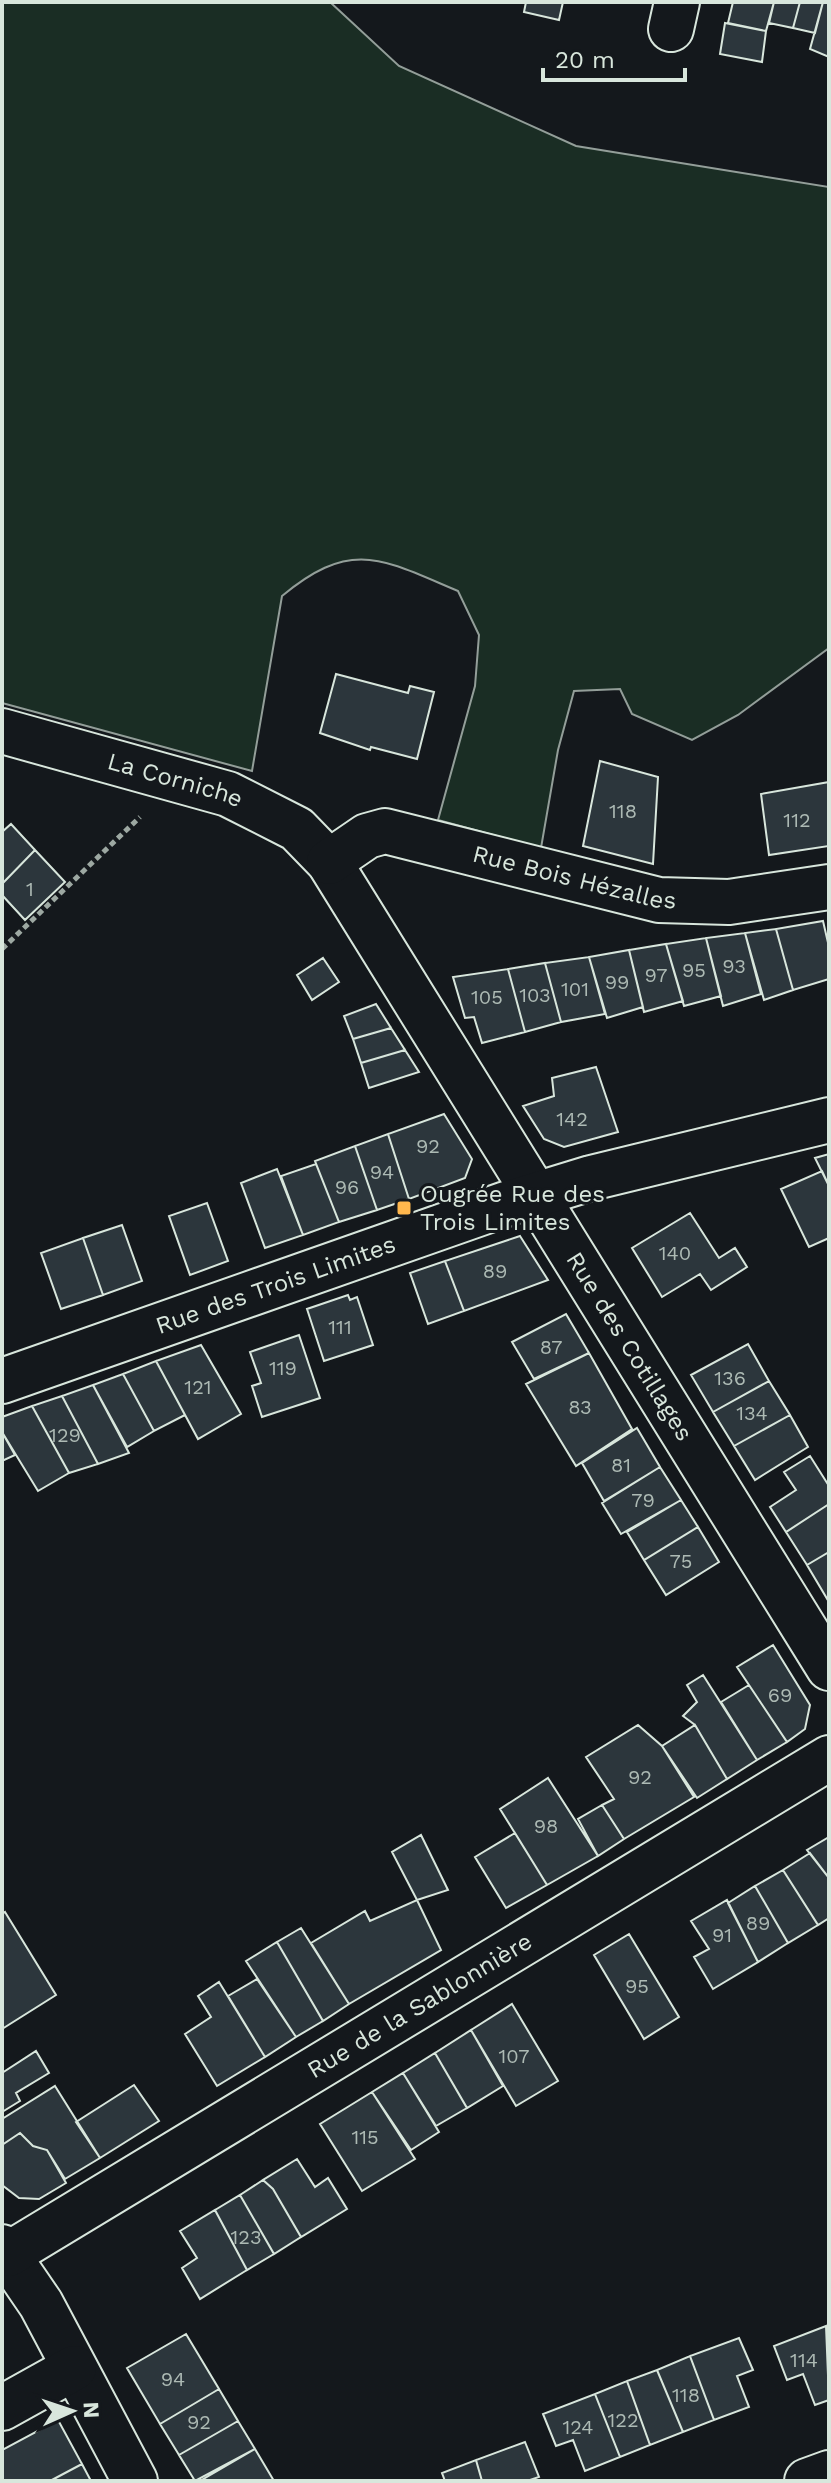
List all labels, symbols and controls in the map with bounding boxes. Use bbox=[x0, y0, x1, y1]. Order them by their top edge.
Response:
scale bar bbox=[543, 32, 685, 82]
text: 20 m bbox=[555, 46, 615, 74]
street label: La Corniche bbox=[104, 747, 248, 813]
house number: 118 bbox=[609, 799, 637, 823]
house number: 112 bbox=[783, 808, 811, 832]
street label: Rue Bois Hézalles bbox=[470, 840, 677, 915]
house number: 1 bbox=[26, 877, 34, 901]
house number: 93 bbox=[722, 954, 746, 978]
house number: 95 bbox=[682, 958, 706, 982]
house number: 97 bbox=[644, 963, 668, 987]
house number: 99 bbox=[605, 970, 629, 994]
house number: 101 bbox=[561, 977, 589, 1001]
house number: 103 bbox=[519, 983, 551, 1007]
house number: 105 bbox=[471, 985, 503, 1009]
house number: 142 bbox=[556, 1107, 588, 1131]
house number: 92 bbox=[416, 1134, 440, 1158]
house number: 94 bbox=[370, 1160, 394, 1184]
house number: 96 bbox=[335, 1175, 359, 1199]
place label: Ougrée Rue des Trois Limites bbox=[420, 1180, 605, 1236]
marker: Ougrée Rue des Trois Limites bbox=[395, 1199, 413, 1217]
street label: Rue des Trois Limites bbox=[152, 1230, 399, 1340]
house number: 140 bbox=[659, 1241, 691, 1265]
street label: Rue des Cotillages bbox=[560, 1247, 699, 1446]
house number: 89 bbox=[483, 1259, 507, 1283]
house number: 111 bbox=[328, 1315, 352, 1339]
house number: 87 bbox=[540, 1335, 562, 1359]
house number: 119 bbox=[269, 1356, 297, 1380]
house number: 136 bbox=[714, 1366, 746, 1390]
house number: 121 bbox=[184, 1375, 212, 1399]
house number: 83 bbox=[568, 1395, 592, 1419]
house number: 134 bbox=[736, 1401, 768, 1425]
house number: 129 bbox=[49, 1423, 81, 1447]
house number: 81 bbox=[611, 1453, 631, 1477]
house number: 79 bbox=[631, 1488, 655, 1512]
house number: 75 bbox=[670, 1549, 692, 1573]
house number: 69 bbox=[768, 1683, 792, 1707]
house number: 92 bbox=[628, 1765, 652, 1789]
house number: 98 bbox=[534, 1814, 558, 1838]
house number: 89 bbox=[746, 1911, 770, 1935]
house number: 91 bbox=[712, 1923, 732, 1947]
street label: Rue de la Sablonnière bbox=[302, 1927, 537, 2084]
house number: 95 bbox=[625, 1974, 649, 1998]
house number: 107 bbox=[498, 2044, 530, 2068]
house number: 115 bbox=[351, 2125, 379, 2149]
house number: 123 bbox=[230, 2225, 262, 2249]
house number: 114 bbox=[790, 2348, 818, 2372]
house number: 94 bbox=[161, 2367, 185, 2391]
north arrow bbox=[32, 2371, 112, 2451]
house number: 118 bbox=[672, 2383, 700, 2407]
text: N bbox=[79, 2401, 104, 2419]
house number: 122 bbox=[607, 2408, 639, 2432]
house number: 92 bbox=[187, 2410, 211, 2434]
house number: 124 bbox=[562, 2415, 594, 2439]

